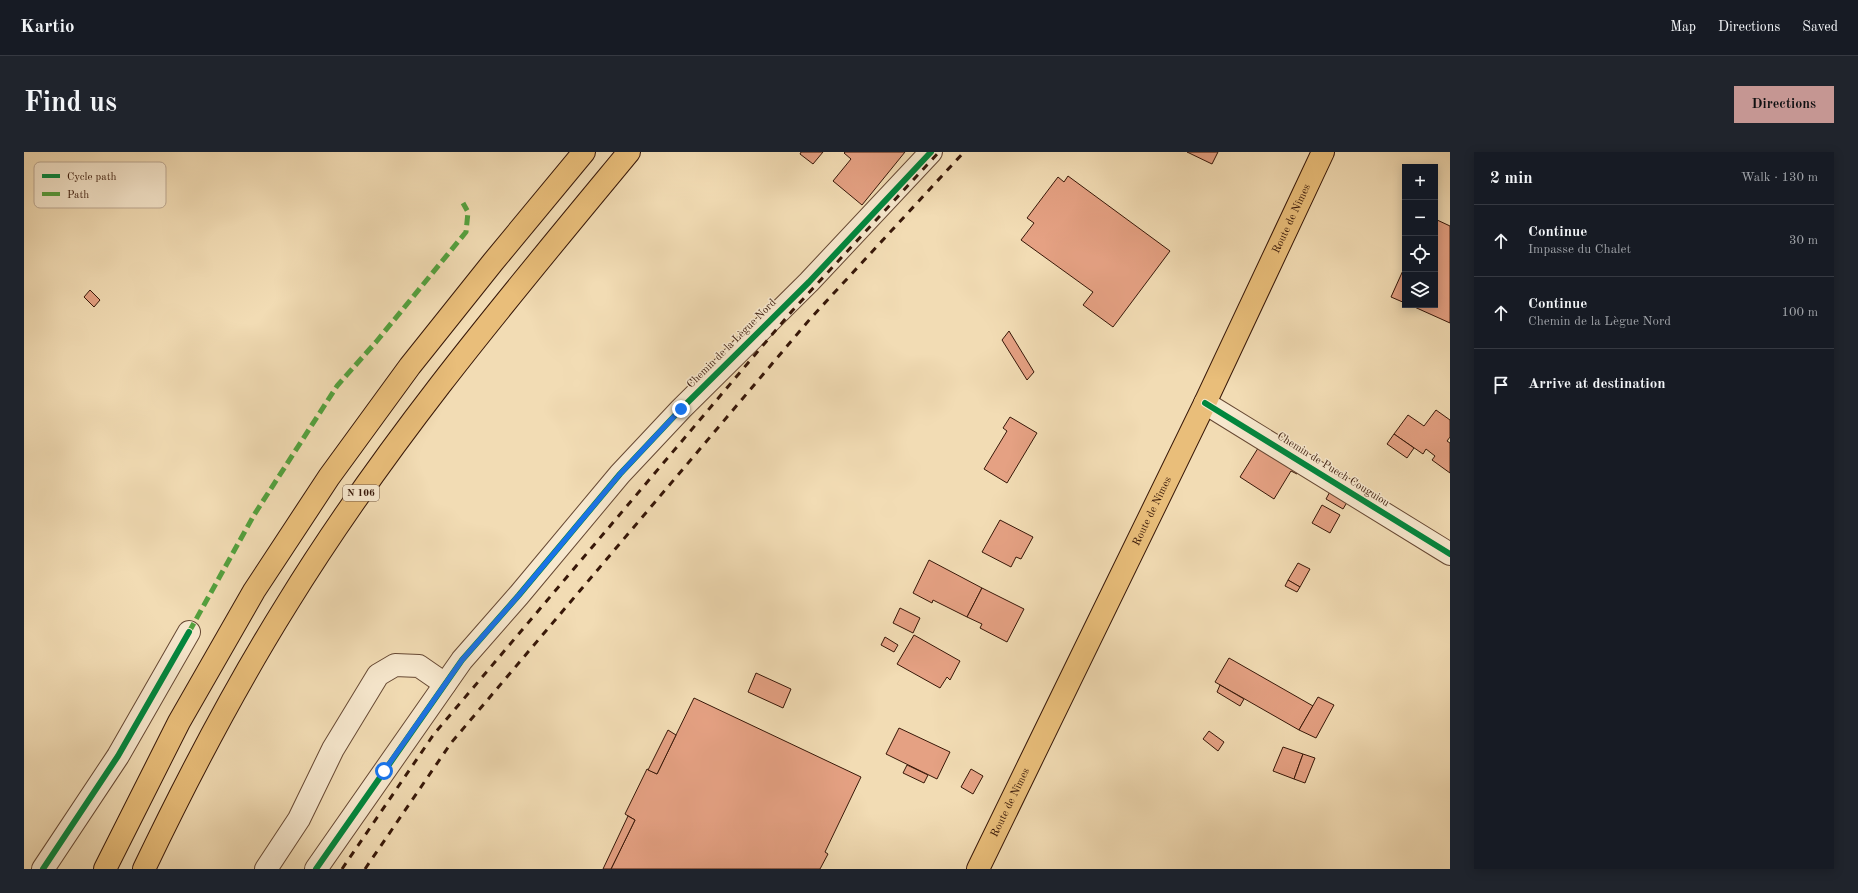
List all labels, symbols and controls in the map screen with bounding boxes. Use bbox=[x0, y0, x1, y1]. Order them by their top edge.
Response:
text: Kartio bbox=[20, 18, 75, 37]
text: Map bbox=[1670, 20, 1696, 34]
text: Directions bbox=[1718, 20, 1780, 34]
text: Saved bbox=[1802, 20, 1838, 34]
button: Directions bbox=[1734, 86, 1834, 123]
text: Find us bbox=[24, 90, 117, 118]
legend bbox=[34, 162, 166, 208]
map controls bbox=[1402, 164, 1438, 308]
button: + bbox=[1402, 164, 1438, 200]
text: 2 min bbox=[1490, 170, 1533, 187]
text: Walk · 130 m bbox=[1741, 171, 1818, 184]
text: Cycle path bbox=[67, 172, 117, 183]
street label: Route de Nîmes bbox=[1271, 182, 1313, 255]
text: Path bbox=[67, 190, 89, 201]
button: − bbox=[1402, 200, 1438, 236]
text: Continue bbox=[1528, 225, 1587, 240]
icon: ahead bbox=[1490, 230, 1512, 252]
text: 30 m bbox=[1789, 234, 1818, 247]
button: locate bbox=[1402, 236, 1438, 272]
text: Impasse du Chalet bbox=[1528, 243, 1631, 256]
button: layers bbox=[1402, 272, 1438, 308]
street label: Chemin de la Lègue Nord bbox=[685, 297, 779, 391]
text: Continue bbox=[1528, 297, 1587, 312]
icon: ahead bbox=[1490, 302, 1512, 324]
text: 100 m bbox=[1781, 306, 1818, 319]
text: Chemin de la Lègue Nord bbox=[1528, 315, 1671, 328]
icon: arrive bbox=[1490, 374, 1512, 396]
text: Arrive at destination bbox=[1528, 377, 1666, 392]
route end bbox=[672, 400, 690, 418]
street label: Chemin de Puech Couguiou bbox=[1275, 431, 1391, 509]
street label: Route de Nîmes bbox=[1131, 475, 1174, 547]
road number: N 106 bbox=[343, 485, 379, 501]
route start bbox=[375, 762, 393, 780]
street label: Route de Nîmes bbox=[989, 766, 1032, 839]

